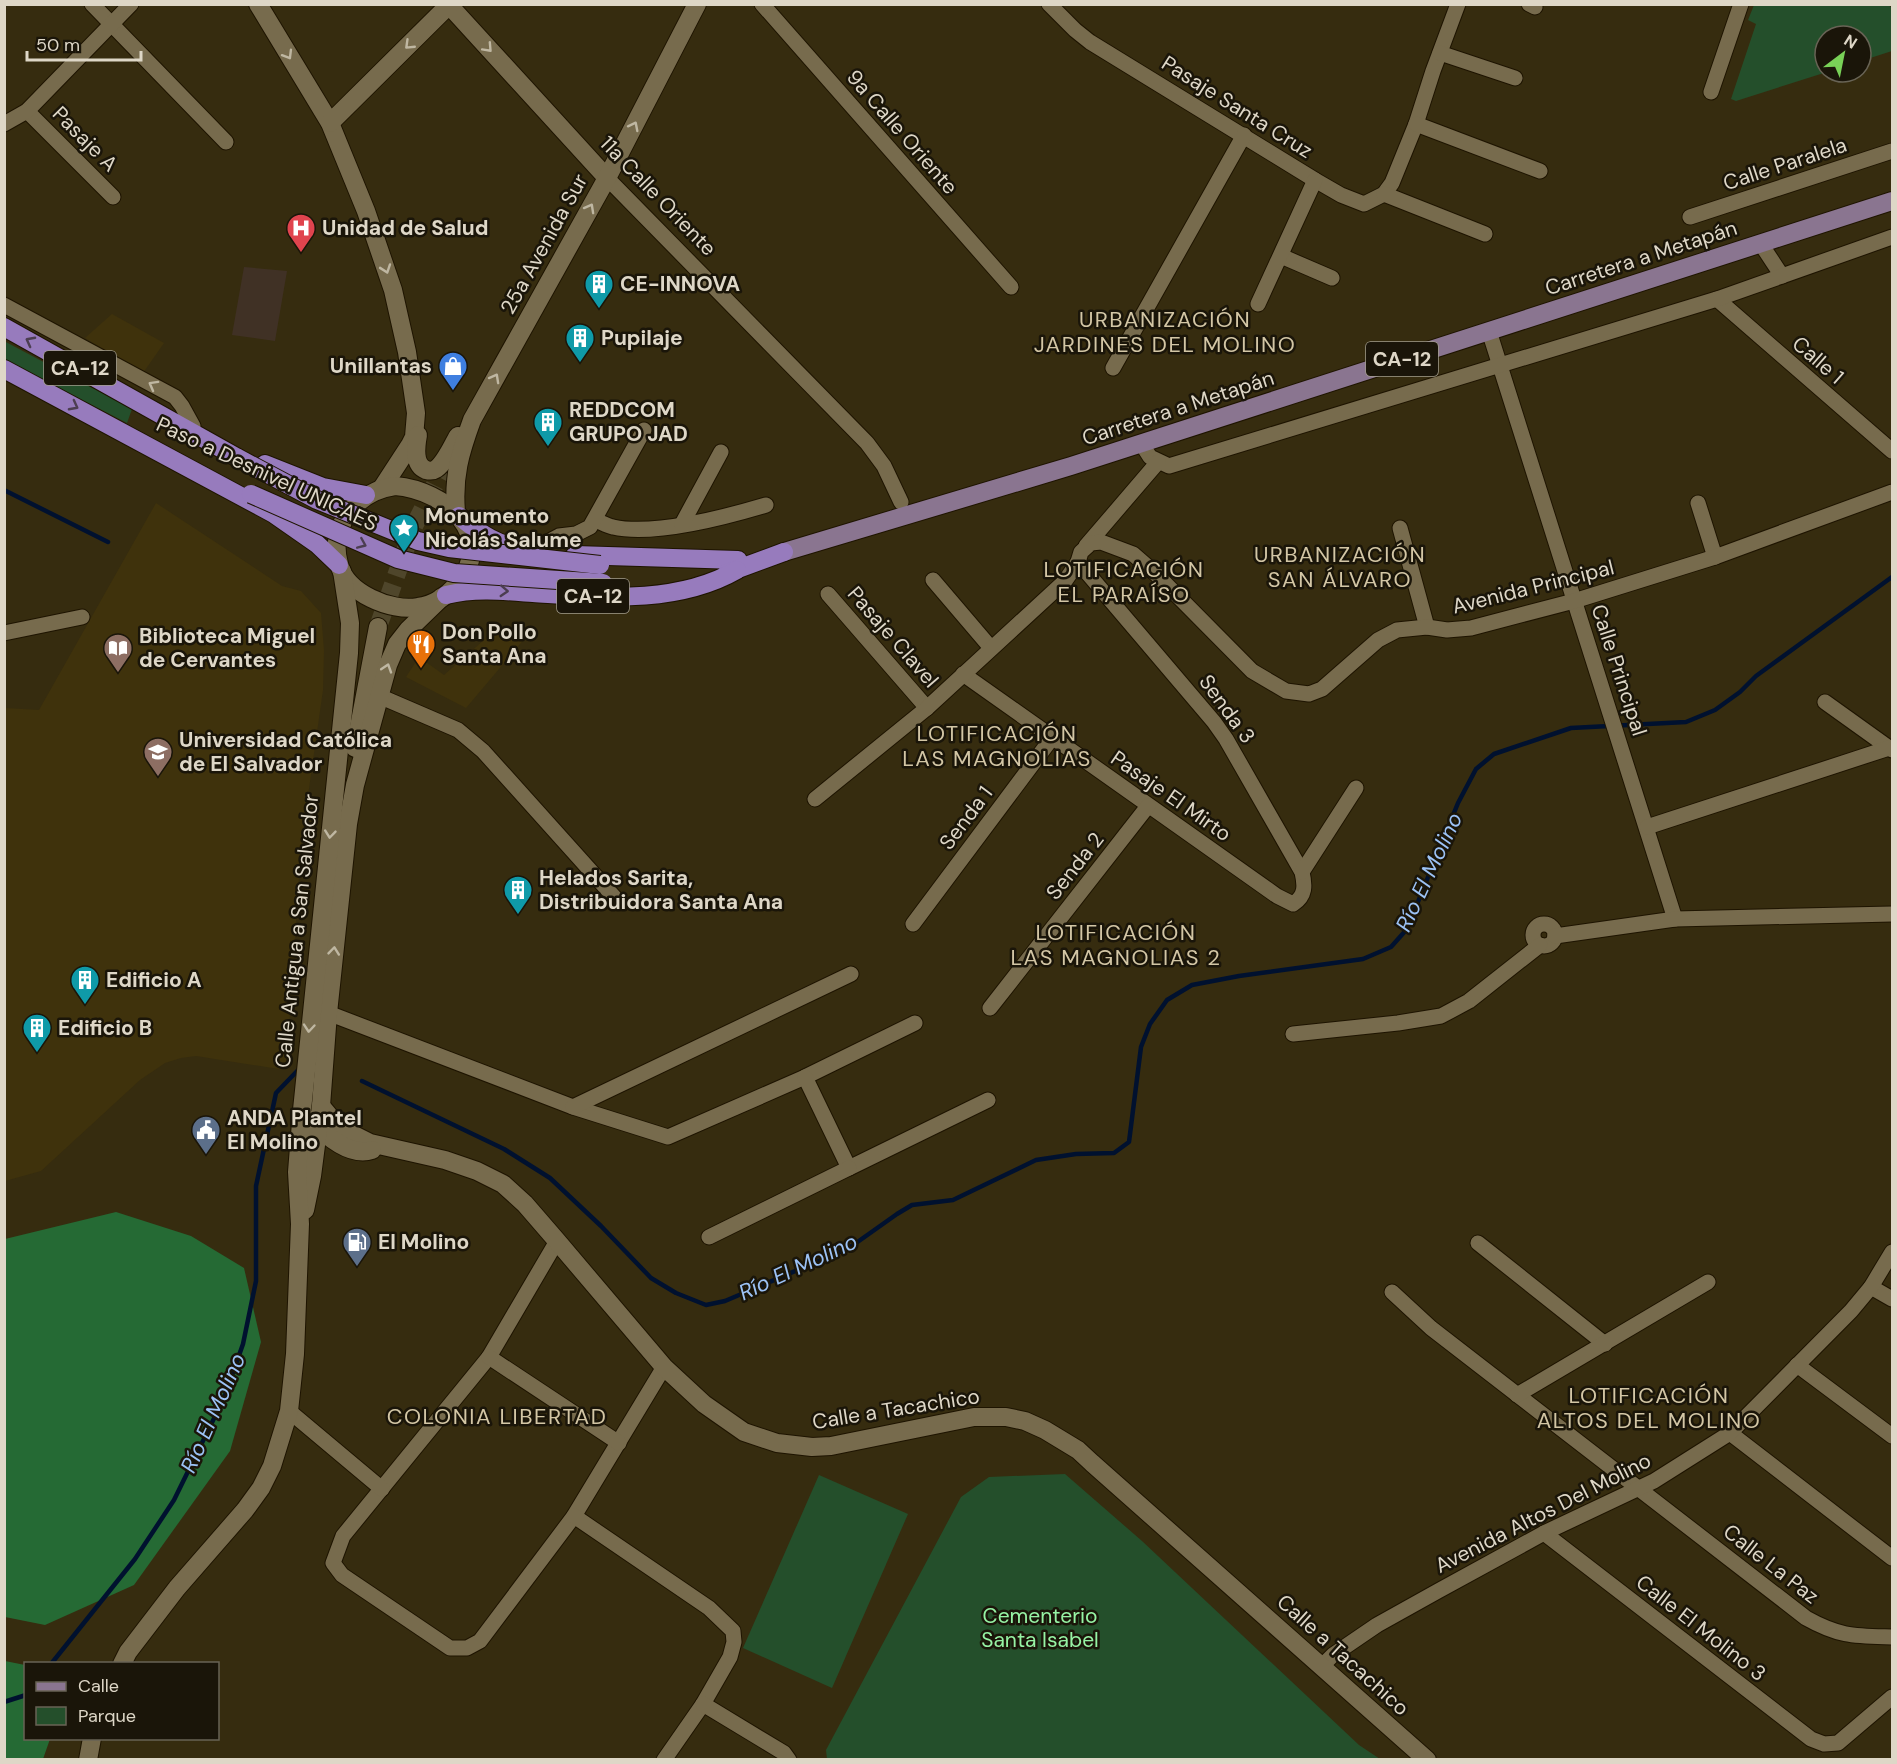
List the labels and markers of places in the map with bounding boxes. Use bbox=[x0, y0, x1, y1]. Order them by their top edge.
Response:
hospital icon: Unidad de Salud bbox=[285, 212, 317, 254]
place label: Unidad de Salud bbox=[322, 214, 488, 242]
building icon: CE-INNOVA bbox=[583, 268, 615, 310]
place label: CE-INNOVA bbox=[620, 270, 740, 298]
building icon: Pupilaje bbox=[564, 322, 596, 364]
place label: Pupilaje bbox=[601, 324, 683, 352]
shop icon: Unillantas bbox=[437, 350, 469, 392]
place label: Unillantas bbox=[330, 352, 432, 380]
place label: REDDCOM GRUPO JAD bbox=[569, 396, 688, 448]
building icon: REDDCOM GRUPO JAD bbox=[532, 406, 564, 448]
place label: Monumento Nicolás Salume bbox=[425, 502, 582, 554]
place icon: Monumento Nicolás Salume bbox=[388, 512, 420, 554]
place label: Don Pollo Santa Ana bbox=[442, 618, 546, 670]
place label: Biblioteca Miguel de Cervantes bbox=[139, 622, 315, 674]
restaurant icon: Don Pollo Santa Ana bbox=[405, 628, 437, 670]
library icon: Biblioteca Miguel de Cervantes bbox=[102, 632, 134, 674]
place label: Universidad Católica de El Salvador bbox=[179, 726, 392, 778]
school or university icon: Universidad Católica de El Salvador bbox=[142, 736, 174, 778]
place label: Helados Sarita, Distribuidora Santa Ana bbox=[539, 864, 783, 916]
building icon: Helados Sarita, Distribuidora Santa Ana bbox=[502, 874, 534, 916]
building icon: Edificio A bbox=[69, 964, 101, 1006]
place label: Edificio A bbox=[106, 966, 202, 994]
building icon: Edificio B bbox=[21, 1012, 53, 1054]
place label: Edificio B bbox=[58, 1014, 152, 1042]
place label: ANDA Plantel El Molino bbox=[227, 1104, 362, 1156]
public building icon: ANDA Plantel El Molino bbox=[190, 1114, 222, 1156]
fuel station icon: El Molino bbox=[341, 1226, 373, 1268]
place label: El Molino bbox=[378, 1228, 469, 1256]

